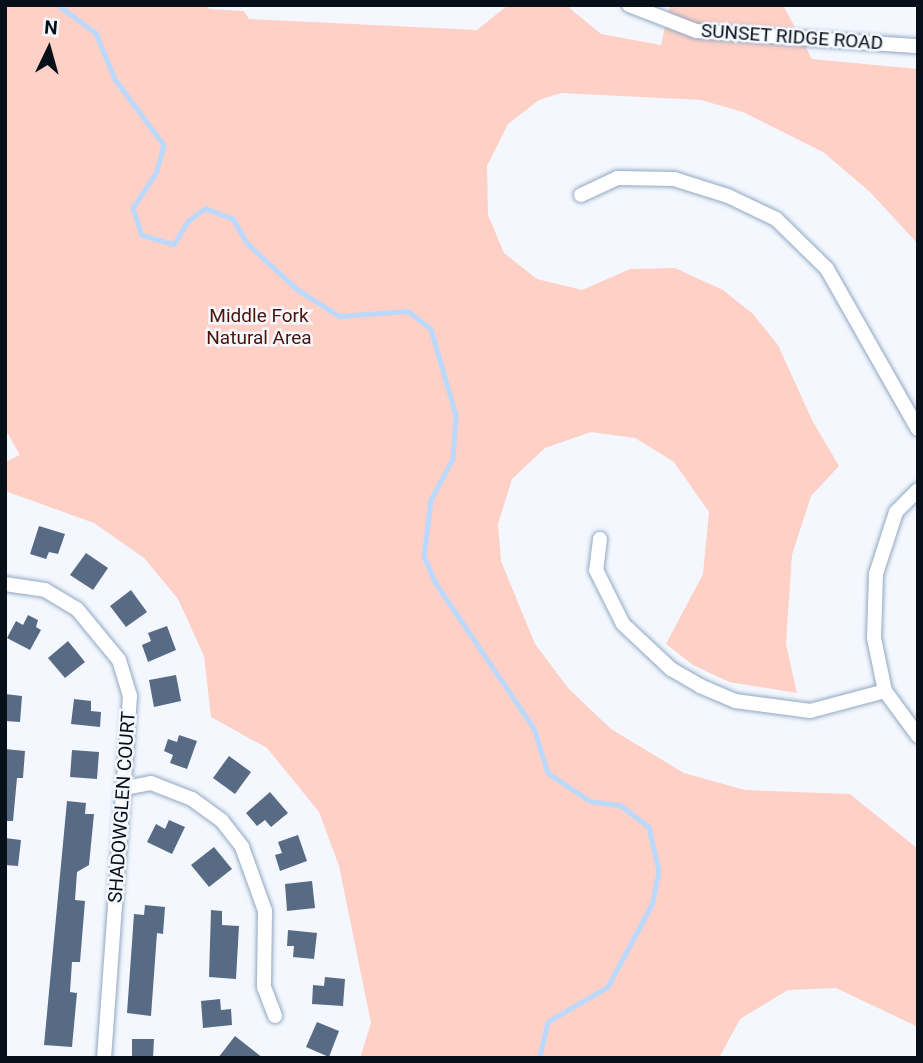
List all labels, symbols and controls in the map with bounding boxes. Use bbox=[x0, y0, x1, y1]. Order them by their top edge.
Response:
north arrow bbox=[14, 14, 84, 84]
text: N bbox=[43, 16, 59, 40]
street label: SUNSET RIDGE ROAD bbox=[700, 19, 884, 55]
park label: Middle Fork Natural Area bbox=[206, 305, 312, 349]
street label: SHADOWGLEN COURT bbox=[104, 710, 140, 904]

